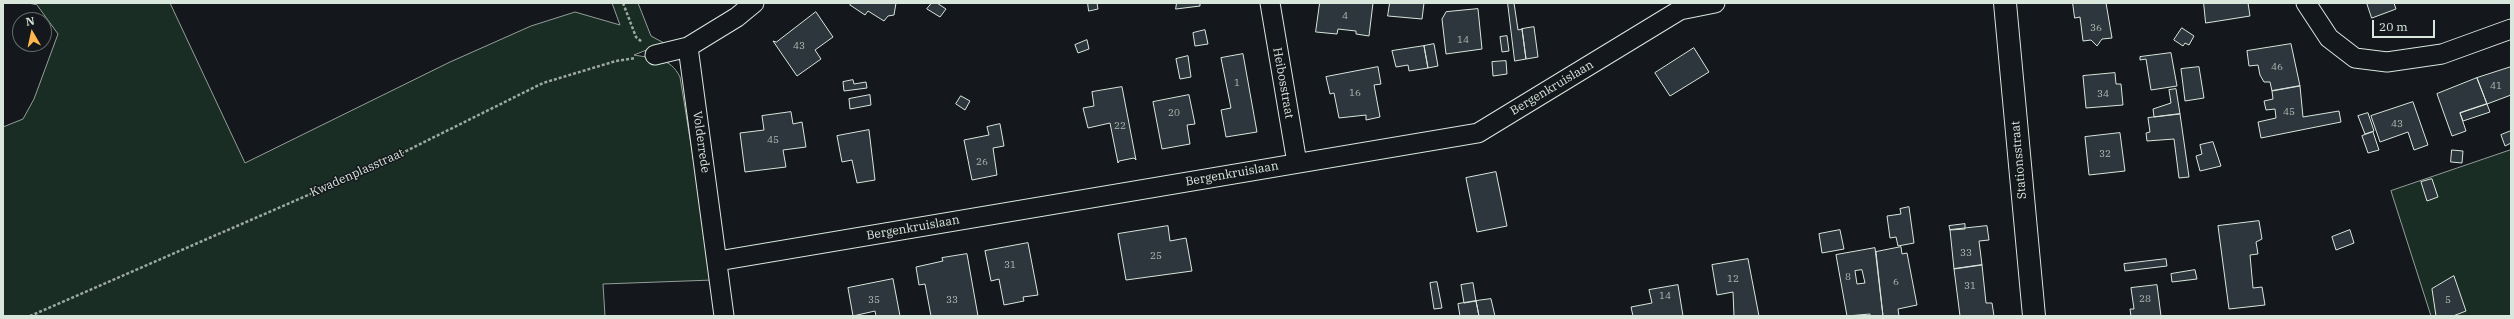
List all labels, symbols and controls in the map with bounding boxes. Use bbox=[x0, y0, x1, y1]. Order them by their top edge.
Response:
house number: 4 bbox=[1342, 10, 1348, 22]
north arrow bbox=[12, 12, 52, 52]
scale bar bbox=[2374, 12, 2437, 38]
text: N bbox=[25, 14, 36, 29]
text: 20 m bbox=[2379, 19, 2408, 34]
house number: 36 bbox=[2090, 22, 2102, 34]
house number: 14 bbox=[1457, 34, 1469, 46]
house number: 43 bbox=[793, 40, 805, 52]
street label: Heibosstraat bbox=[1270, 46, 1296, 120]
street label: Bergenkruislaan bbox=[1508, 58, 1596, 118]
house number: 46 bbox=[2271, 61, 2283, 73]
house number: 1 bbox=[1234, 77, 1240, 89]
house number: 41 bbox=[2490, 80, 2502, 92]
house number: 16 bbox=[1349, 87, 1361, 99]
house number: 34 bbox=[2097, 88, 2109, 100]
house number: 45 bbox=[2283, 106, 2295, 118]
house number: 20 bbox=[1168, 107, 1180, 119]
street label: Volderrede bbox=[690, 110, 712, 174]
house number: 43 bbox=[2391, 118, 2403, 130]
house number: 22 bbox=[1114, 120, 1126, 132]
street label: Stationsstraat bbox=[2008, 120, 2030, 200]
house number: 45 bbox=[767, 134, 779, 146]
street label: Kwadenplasstraat bbox=[308, 146, 406, 200]
house number: 32 bbox=[2099, 148, 2111, 160]
house number: 26 bbox=[976, 156, 988, 168]
street label: Bergenkruislaan bbox=[1184, 159, 1280, 189]
street label: Bergenkruislaan bbox=[865, 213, 961, 243]
house number: 33 bbox=[1960, 247, 1972, 259]
house number: 25 bbox=[1150, 250, 1162, 262]
house number: 31 bbox=[1004, 259, 1016, 271]
house number: 8 bbox=[1845, 271, 1851, 283]
house number: 12 bbox=[1727, 273, 1739, 285]
house number: 6 bbox=[1893, 276, 1899, 288]
house number: 31 bbox=[1964, 280, 1976, 292]
house number: 14 bbox=[1659, 290, 1671, 302]
house number: 28 bbox=[2139, 293, 2151, 305]
house number: 35 bbox=[868, 294, 880, 306]
house number: 33 bbox=[946, 294, 958, 306]
house number: 5 bbox=[2445, 294, 2451, 306]

